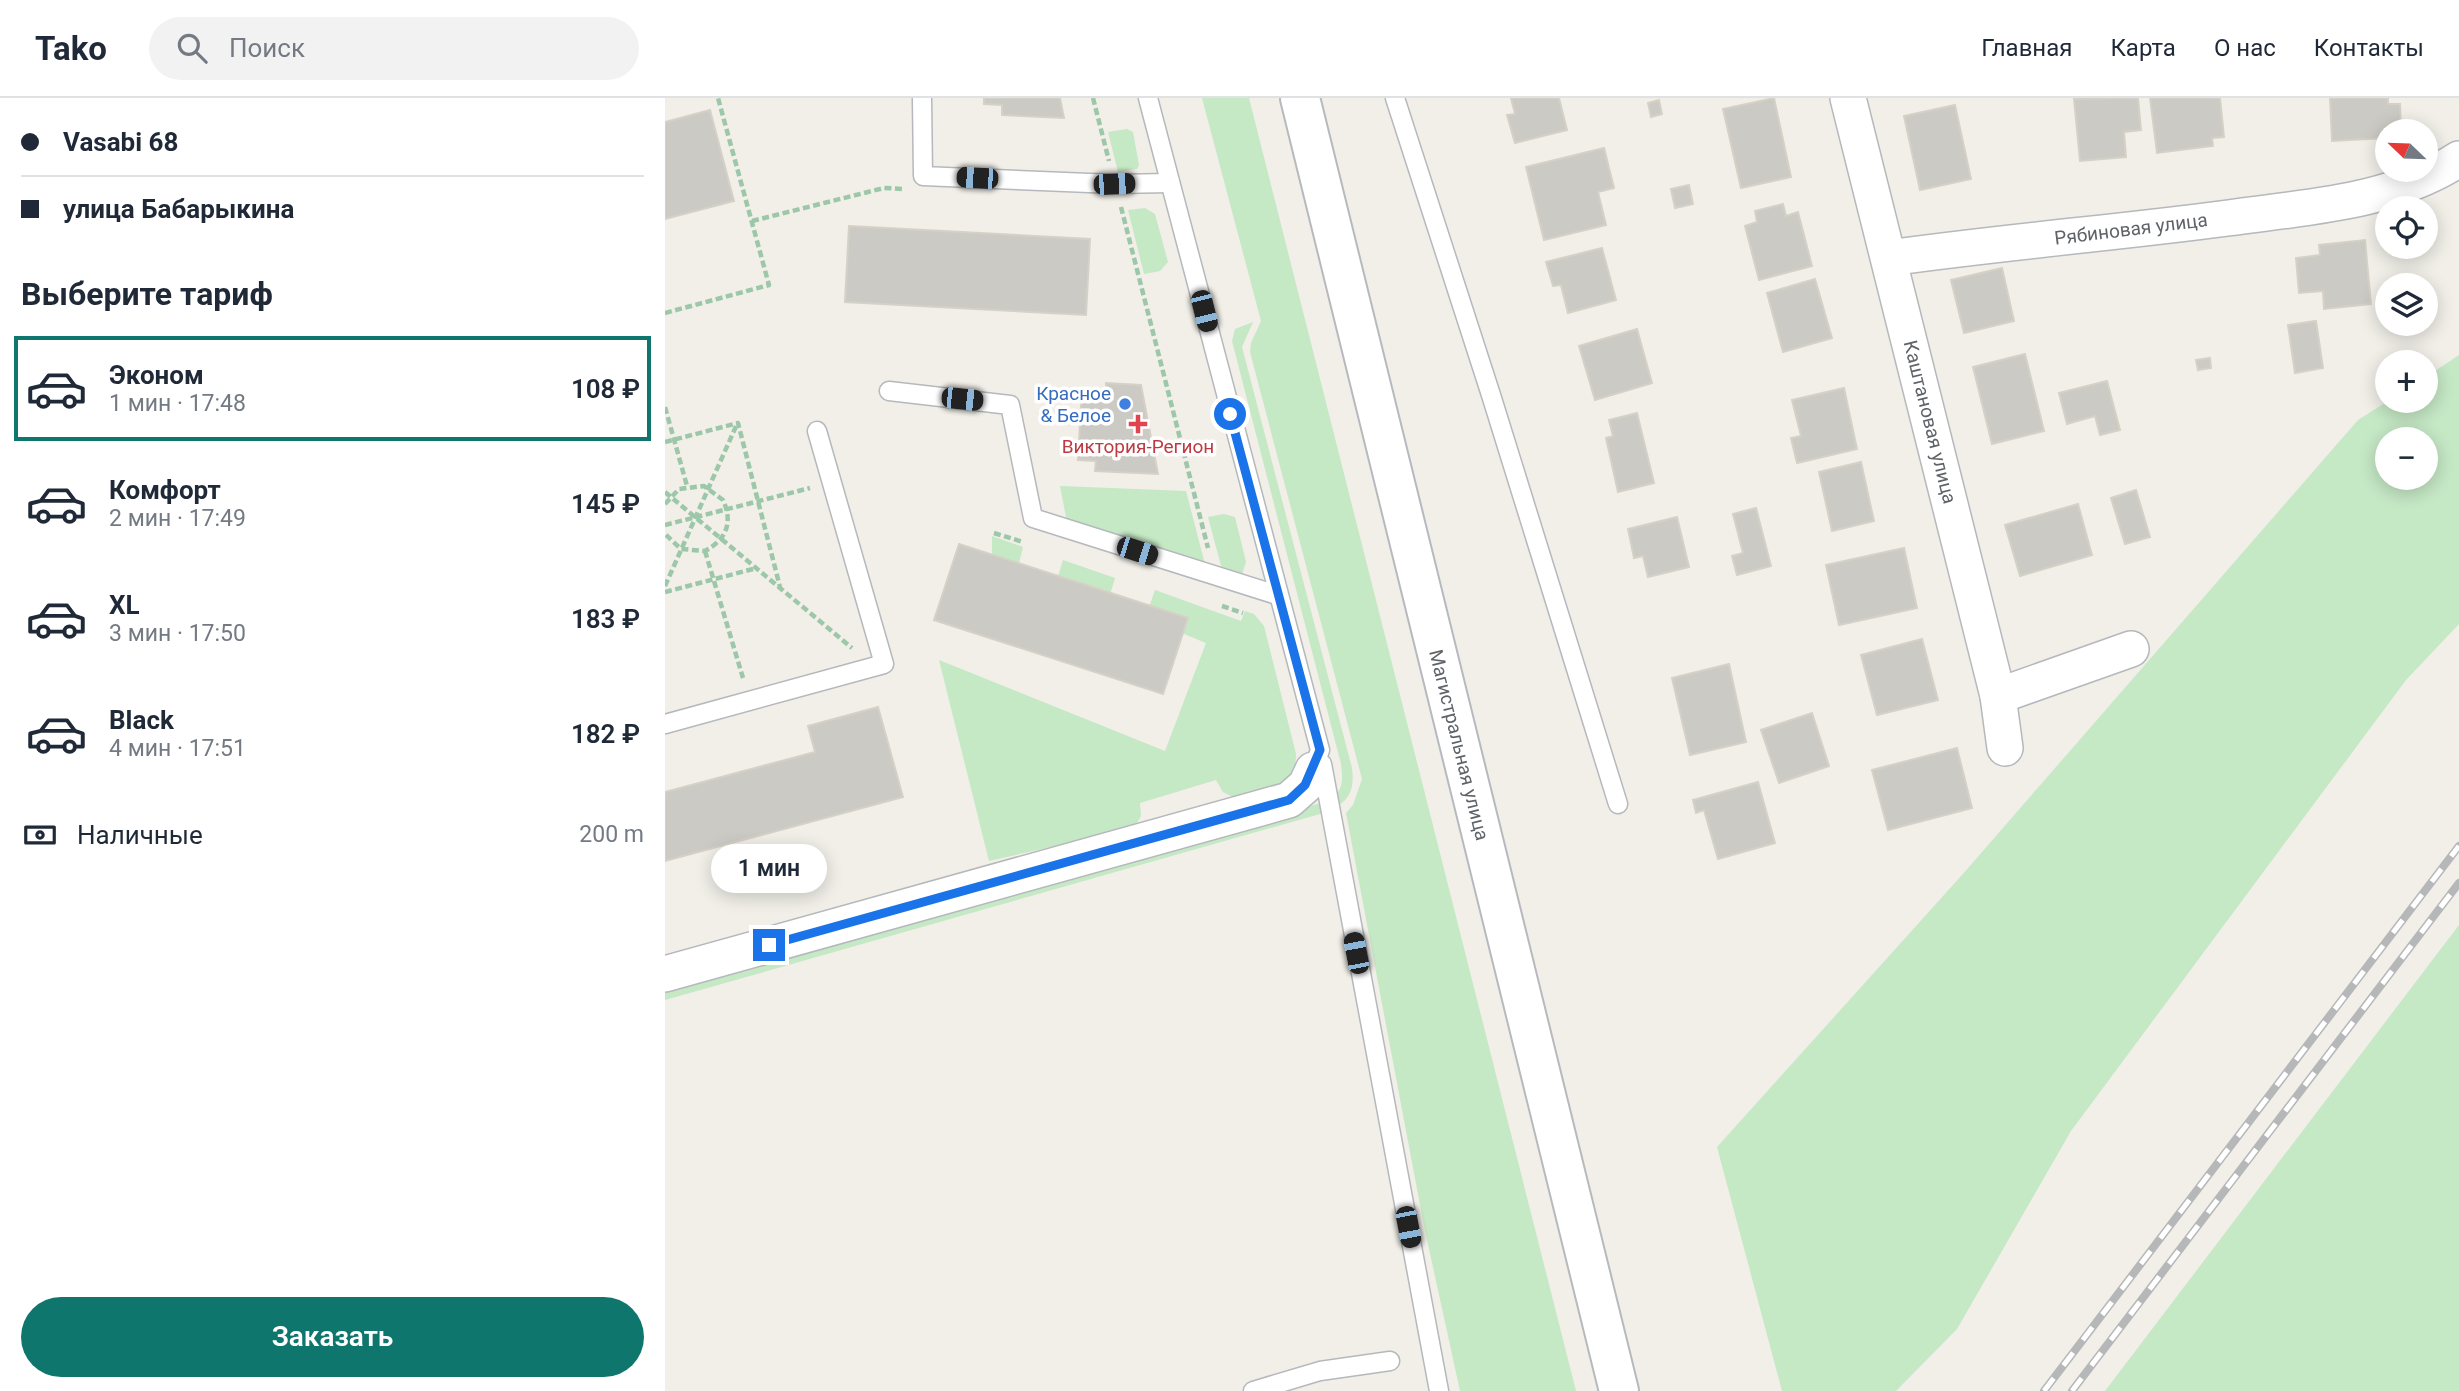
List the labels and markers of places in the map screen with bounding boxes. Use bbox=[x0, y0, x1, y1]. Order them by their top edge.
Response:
place label: Красное & Белое bbox=[1036, 382, 1111, 427]
marker: Красное & Белое bbox=[1117, 396, 1133, 412]
marker: Виктория-Регион bbox=[1130, 416, 1146, 432]
place label: Виктория-Регион bbox=[1062, 435, 1214, 458]

